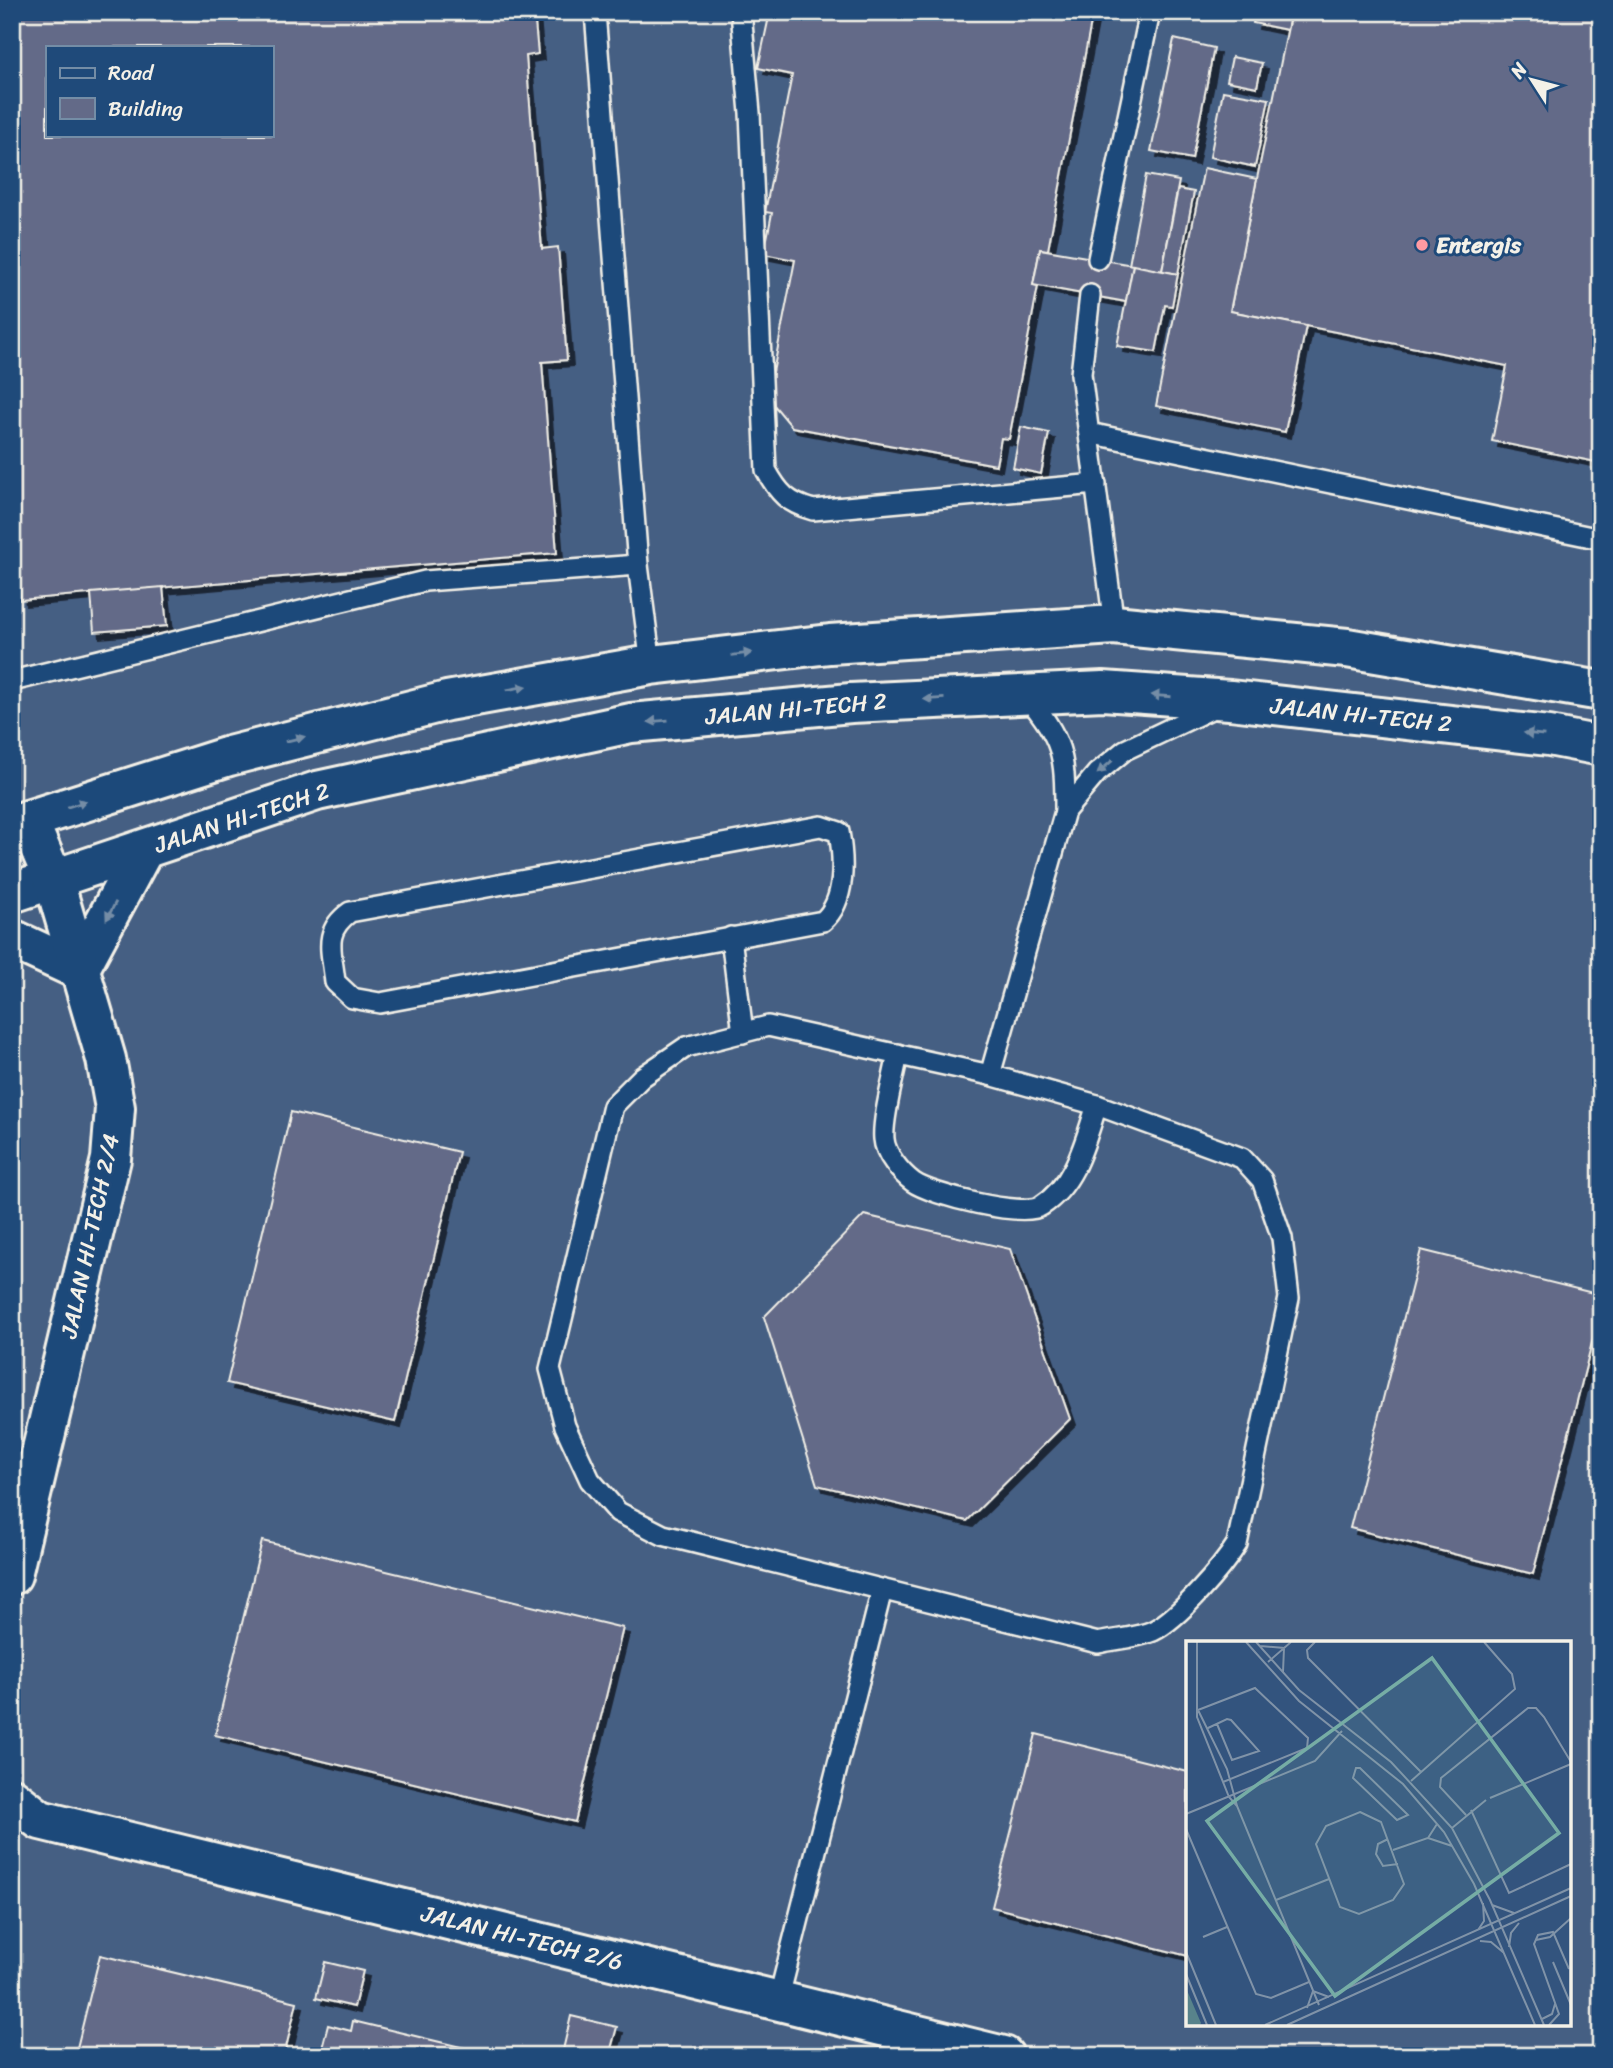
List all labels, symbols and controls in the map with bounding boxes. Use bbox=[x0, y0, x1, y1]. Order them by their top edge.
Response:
legend bbox=[46, 46, 273, 136]
north arrow bbox=[1498, 46, 1568, 116]
text: Road bbox=[108, 54, 155, 92]
text: N bbox=[1501, 55, 1536, 86]
text: Building bbox=[108, 90, 184, 128]
place label: Entergis bbox=[1436, 225, 1521, 266]
marker: Entergis bbox=[1414, 237, 1430, 253]
one-way arrow bbox=[731, 649, 753, 660]
street label: JALAN HI-TECH 2 bbox=[703, 681, 888, 737]
one-way arrow bbox=[506, 683, 528, 694]
street label: JALAN HI-TECH 2 bbox=[1267, 685, 1454, 745]
one-way arrow bbox=[1150, 690, 1172, 701]
one-way arrow bbox=[923, 694, 945, 705]
one-way arrow bbox=[647, 716, 669, 727]
one-way arrow bbox=[1522, 729, 1544, 740]
one-way arrow bbox=[284, 733, 306, 744]
one-way arrow bbox=[1097, 759, 1114, 774]
street label: JALAN HI-TECH 2 bbox=[148, 770, 335, 866]
one-way arrow bbox=[67, 799, 88, 809]
one-way arrow bbox=[106, 901, 118, 921]
street label: JALAN HI-TECH 2/4 bbox=[48, 1130, 132, 1343]
inset map bbox=[1186, 1641, 1571, 2026]
street label: JALAN HI-TECH 2/6 bbox=[416, 1893, 627, 1983]

